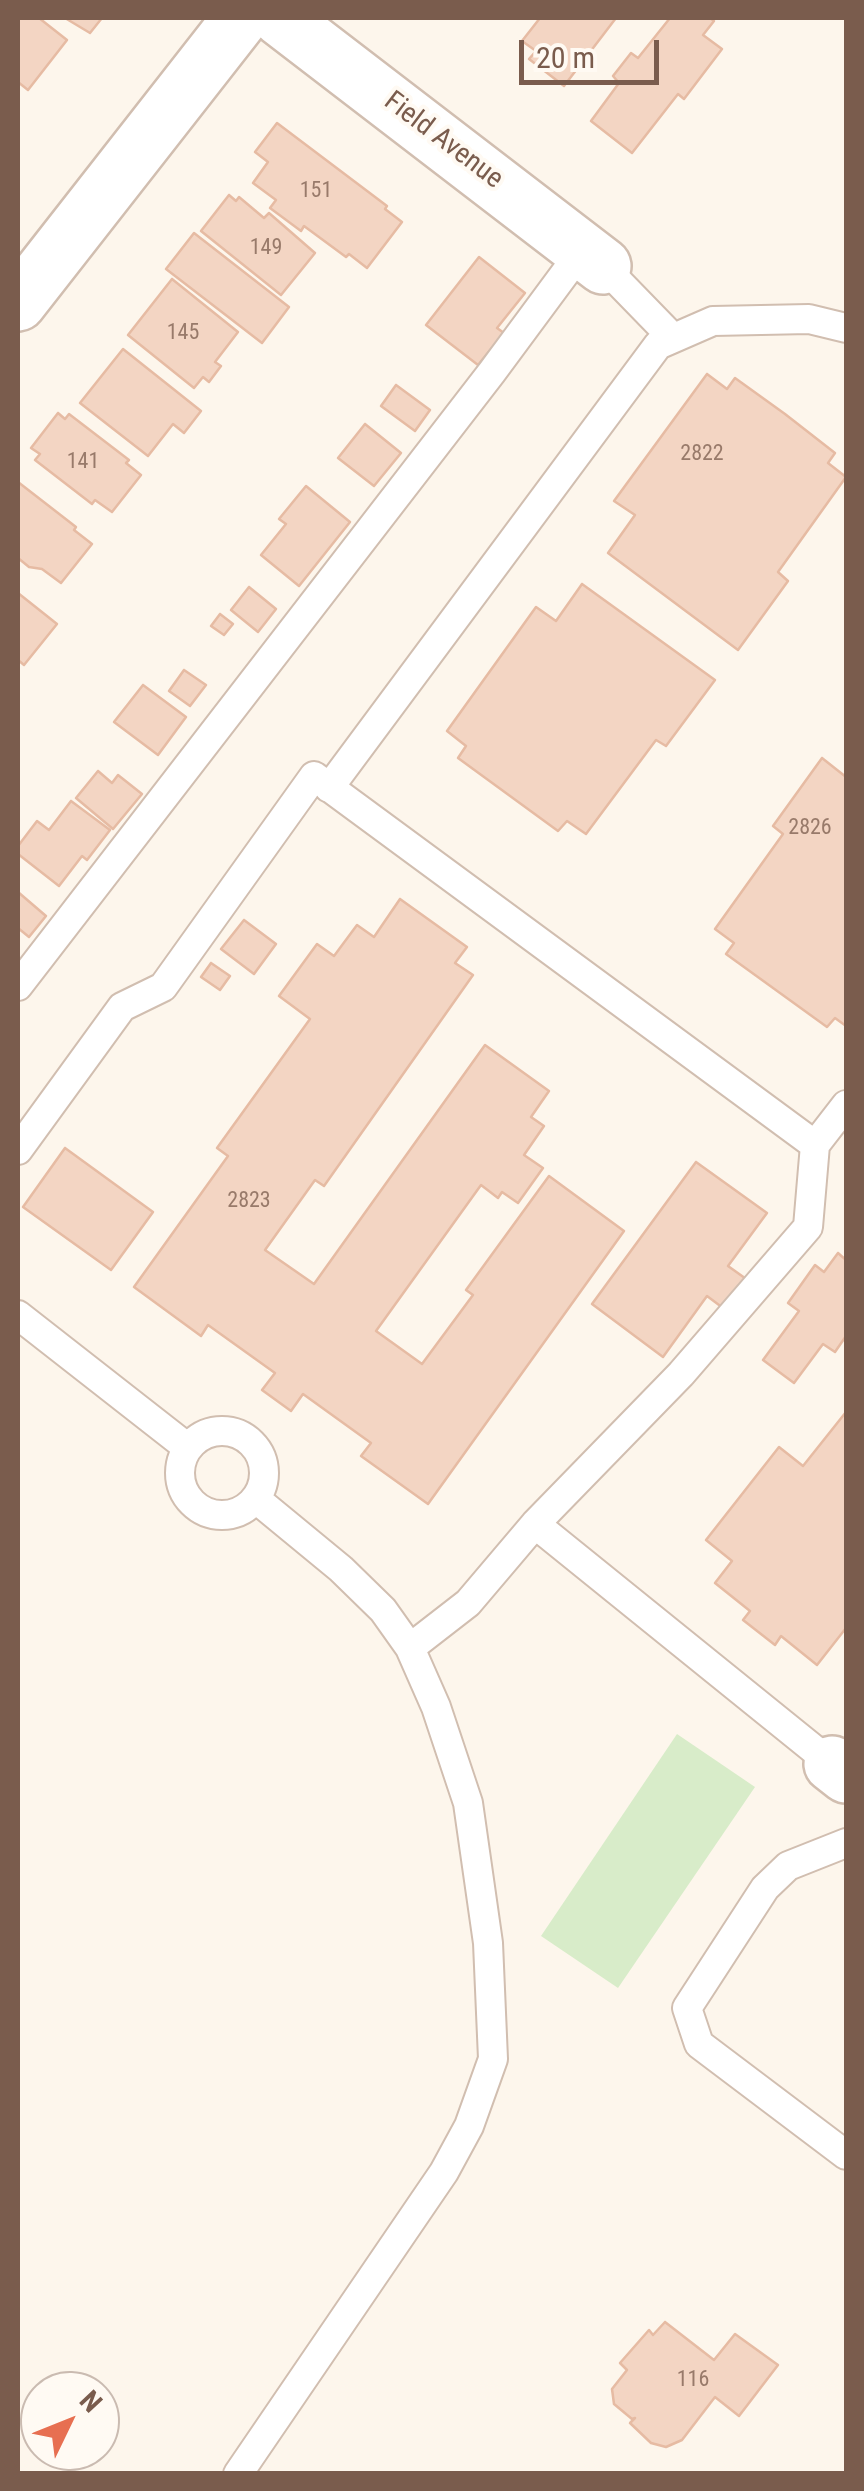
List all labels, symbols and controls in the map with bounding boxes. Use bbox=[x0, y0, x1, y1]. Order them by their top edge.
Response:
scale bar bbox=[524, 20, 664, 82]
text: 20 m bbox=[536, 40, 595, 75]
street label: Field Avenue bbox=[377, 85, 509, 197]
house number: 151 bbox=[300, 178, 332, 204]
house number: 149 bbox=[250, 235, 282, 261]
house number: 145 bbox=[167, 320, 199, 346]
house number: 2822 bbox=[680, 441, 724, 467]
house number: 141 bbox=[67, 449, 99, 475]
house number: 2826 bbox=[788, 815, 832, 841]
house number: 2823 bbox=[227, 1188, 271, 1214]
house number: 116 bbox=[677, 2367, 709, 2393]
north arrow bbox=[20, 2371, 120, 2471]
text: N bbox=[73, 2384, 109, 2419]

